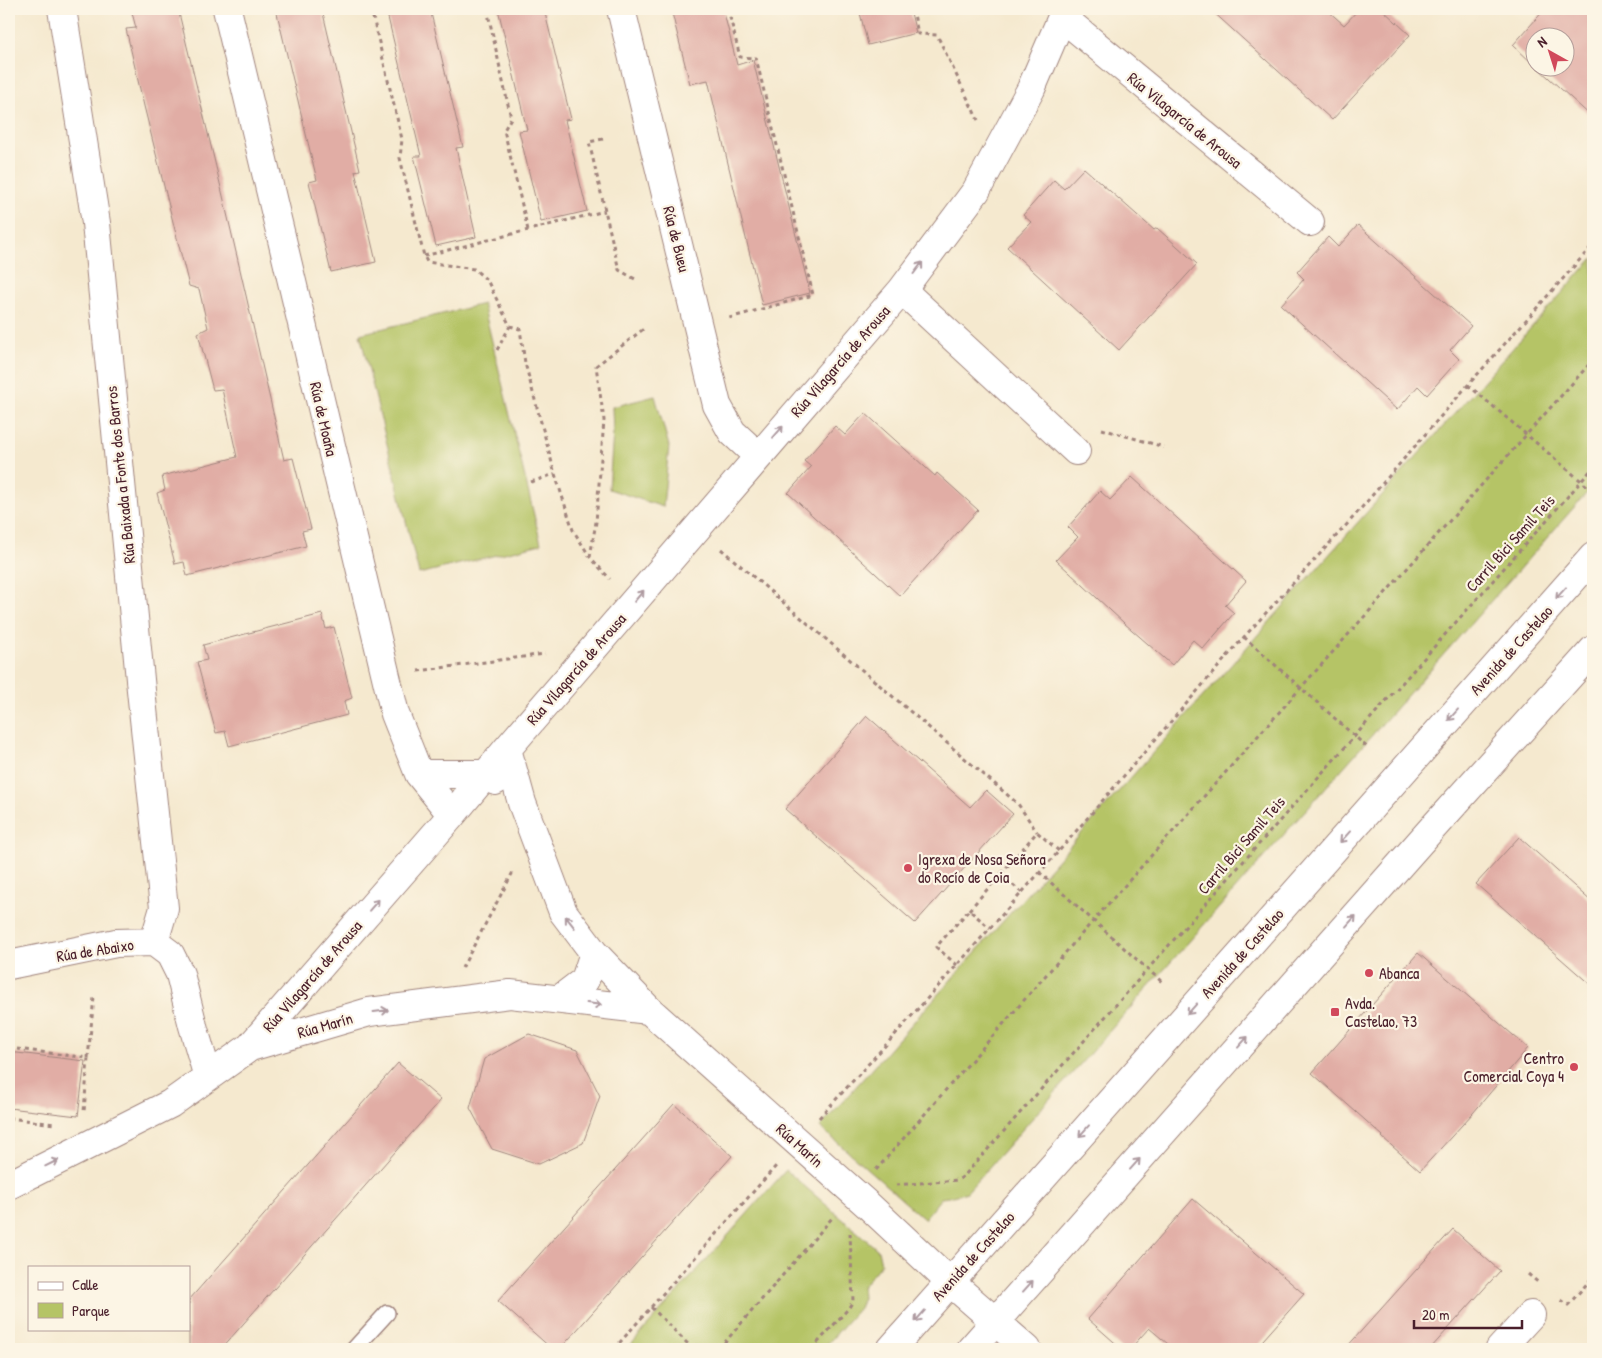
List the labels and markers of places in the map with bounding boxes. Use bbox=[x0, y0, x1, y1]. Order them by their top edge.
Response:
place label: Igrexa de Nosa Señora do Rocío de Coia bbox=[918, 848, 1046, 888]
marker: Igrexa de Nosa Señora do Rocío de Coia bbox=[902, 862, 914, 874]
place label: Abanca bbox=[1379, 962, 1419, 984]
marker: Abanca bbox=[1363, 967, 1375, 979]
place label: Avda. Castelao, 73 bbox=[1345, 992, 1417, 1032]
marker: Avda. Castelao, 73 bbox=[1329, 1006, 1341, 1018]
place label: Centro Comercial Coya 4 bbox=[1463, 1047, 1565, 1087]
marker: Centro Comercial Coya 4 bbox=[1568, 1061, 1580, 1073]

